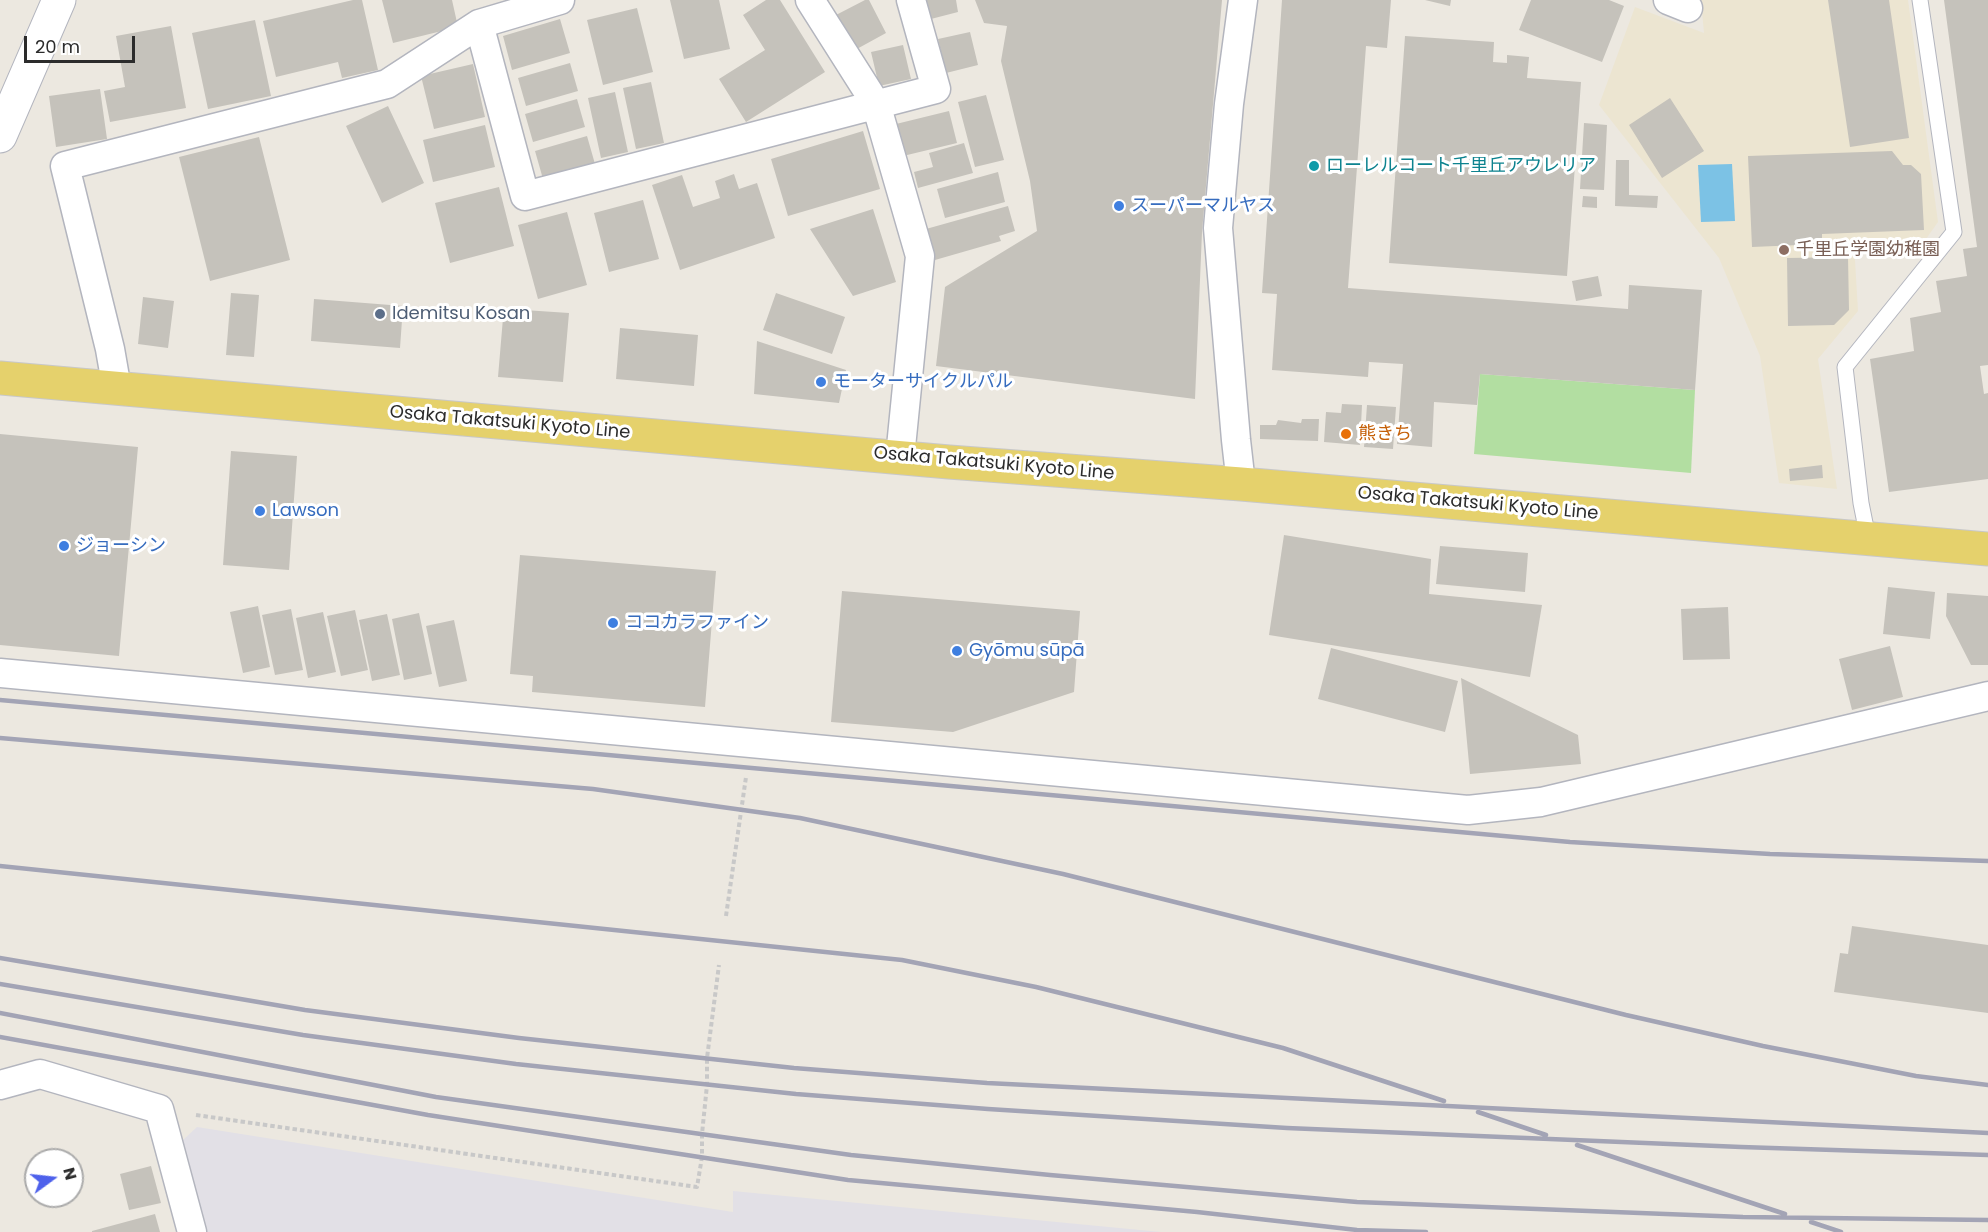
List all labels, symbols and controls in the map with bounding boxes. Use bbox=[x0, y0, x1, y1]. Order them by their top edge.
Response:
scale bar bbox=[27, 24, 138, 62]
text: 20 m bbox=[35, 34, 80, 59]
place label: ローレルコート千里丘アウレリア bbox=[1326, 155, 1596, 177]
marker: ローレルコート千里丘アウレリア bbox=[1307, 159, 1321, 173]
place label: スーパーマルヤス bbox=[1131, 195, 1275, 217]
marker: スーパーマルヤス bbox=[1112, 199, 1126, 213]
place label: 千里丘学園幼稚園 bbox=[1796, 239, 1940, 261]
marker: 千里丘学園幼稚園 bbox=[1777, 243, 1791, 257]
place label: Idemitsu Kosan bbox=[392, 303, 530, 325]
marker: Idemitsu Kosan bbox=[373, 307, 387, 321]
place label: モーターサイクルパル bbox=[833, 371, 1013, 393]
marker: モーターサイクルパル bbox=[814, 375, 828, 389]
street label: Osaka Takatsuki Kyoto Line bbox=[389, 402, 631, 444]
place label: 熊きち bbox=[1358, 423, 1412, 445]
marker: 熊きち bbox=[1339, 427, 1353, 441]
street label: Osaka Takatsuki Kyoto Line bbox=[873, 443, 1115, 485]
street label: Osaka Takatsuki Kyoto Line bbox=[1357, 483, 1599, 525]
place label: Lawson bbox=[272, 500, 339, 522]
marker: Lawson bbox=[253, 504, 267, 518]
place label: ジョーシン bbox=[76, 535, 166, 557]
marker: ジョーシン bbox=[57, 539, 71, 553]
place label: ココカラファイン bbox=[625, 612, 769, 634]
marker: ココカラファイン bbox=[606, 616, 620, 630]
place label: Gyōmu sūpā bbox=[969, 640, 1085, 662]
marker: Gyōmu sūpā bbox=[950, 644, 964, 658]
north arrow bbox=[24, 1148, 84, 1208]
text: N bbox=[57, 1165, 83, 1183]

